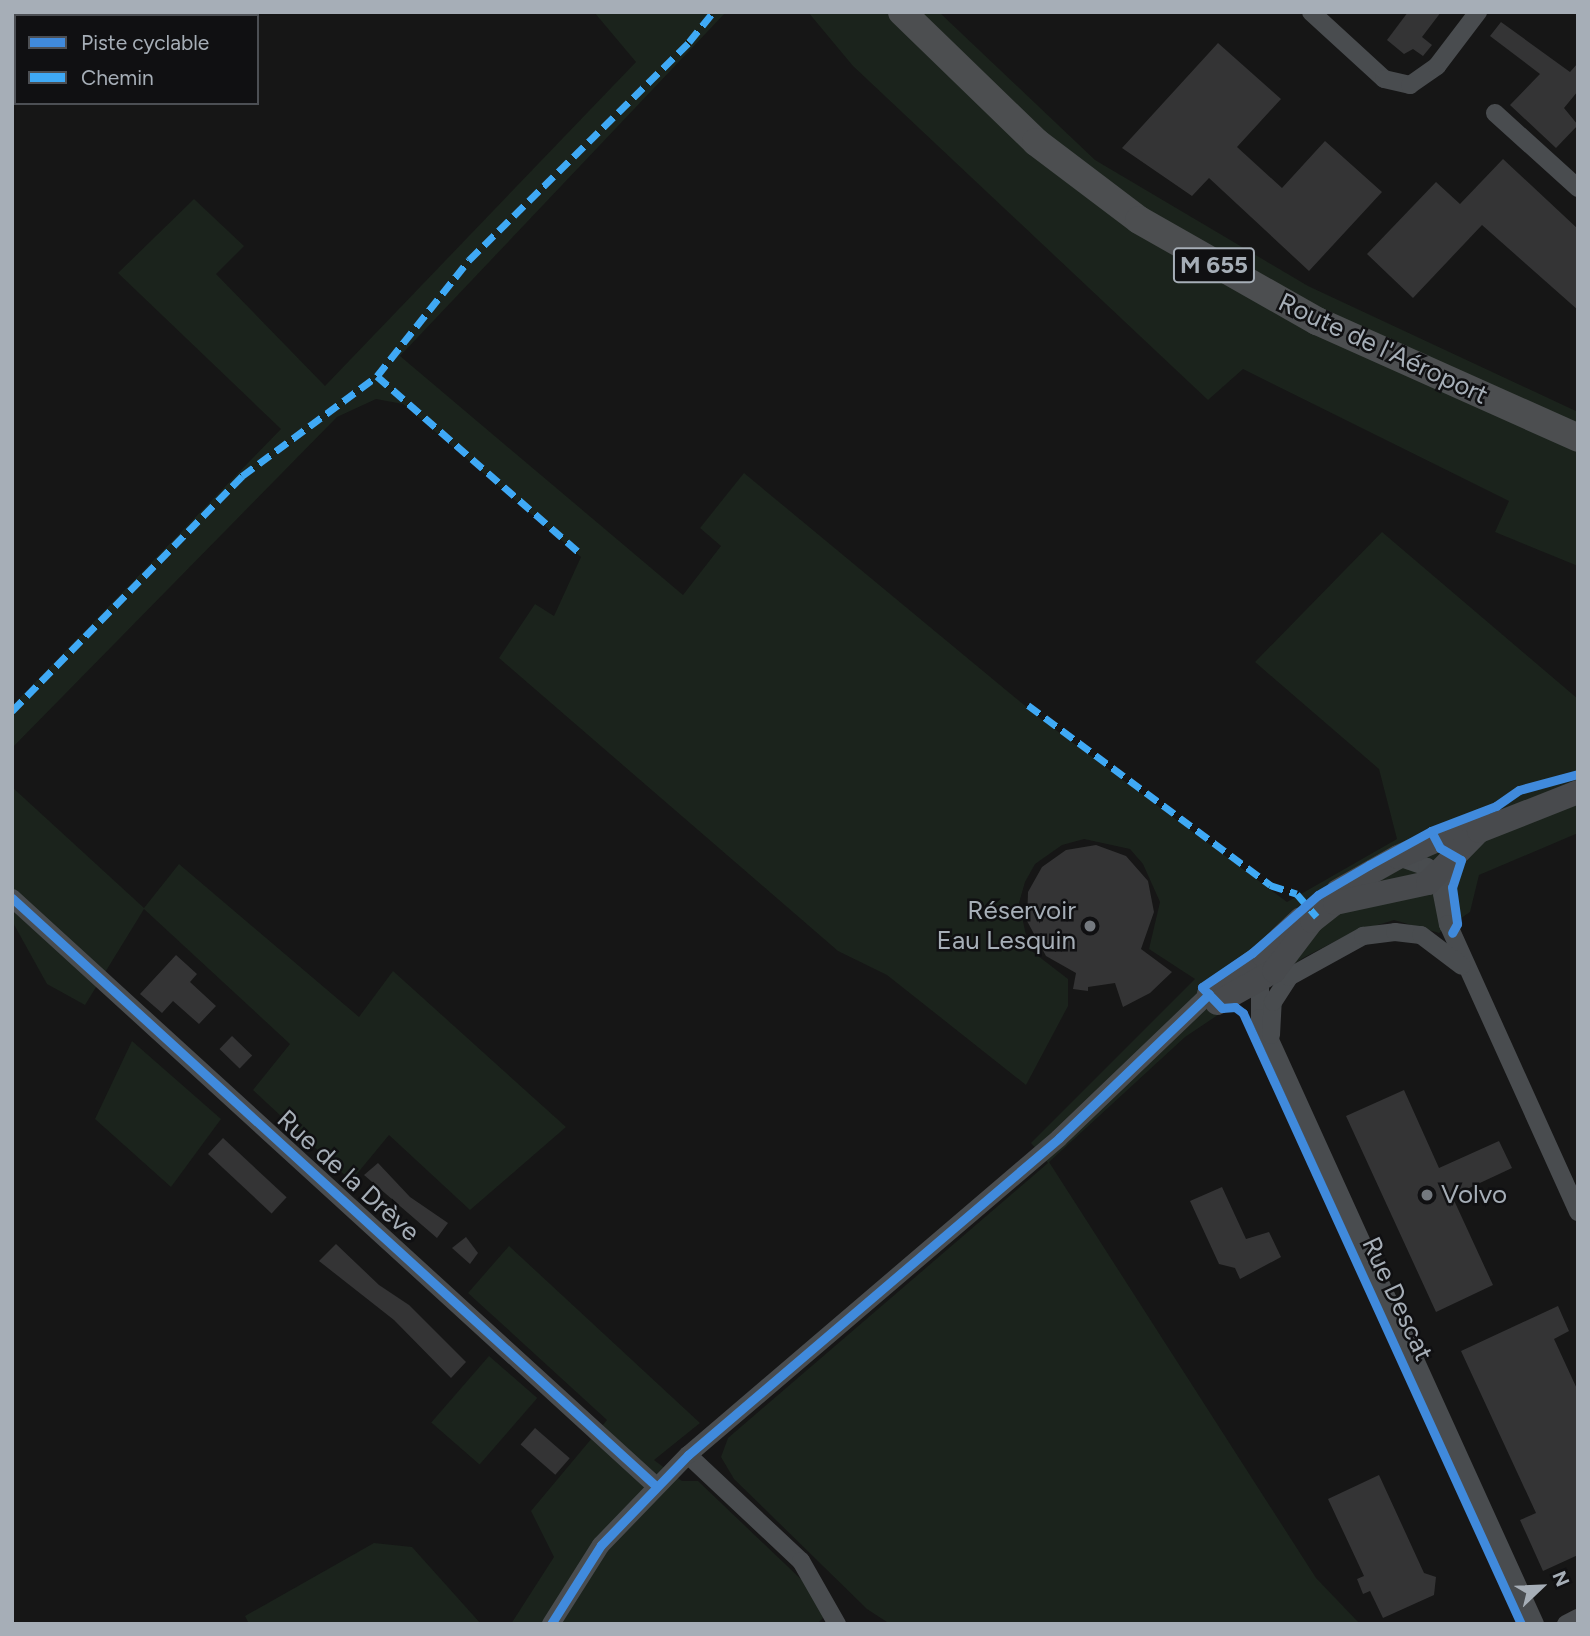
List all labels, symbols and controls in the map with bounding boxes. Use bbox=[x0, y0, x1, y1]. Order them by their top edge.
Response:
legend bbox=[14, 14, 259, 105]
text: Piste cyclable bbox=[81, 30, 209, 55]
text: Chemin bbox=[81, 65, 154, 90]
road number: M 655 bbox=[1172, 244, 1256, 286]
street label: Route de l'Aéroport bbox=[1273, 287, 1493, 411]
place label: Réservoir Eau Lesquin bbox=[937, 895, 1076, 956]
marker: Réservoir Eau Lesquin bbox=[1082, 918, 1098, 934]
street label: Rue de la Drève bbox=[270, 1104, 426, 1248]
place label: Volvo bbox=[1441, 1179, 1507, 1211]
marker: Volvo bbox=[1419, 1187, 1435, 1203]
street label: Rue Descat bbox=[1355, 1232, 1439, 1366]
north arrow bbox=[1506, 1552, 1576, 1622]
text: N bbox=[1547, 1567, 1574, 1590]

